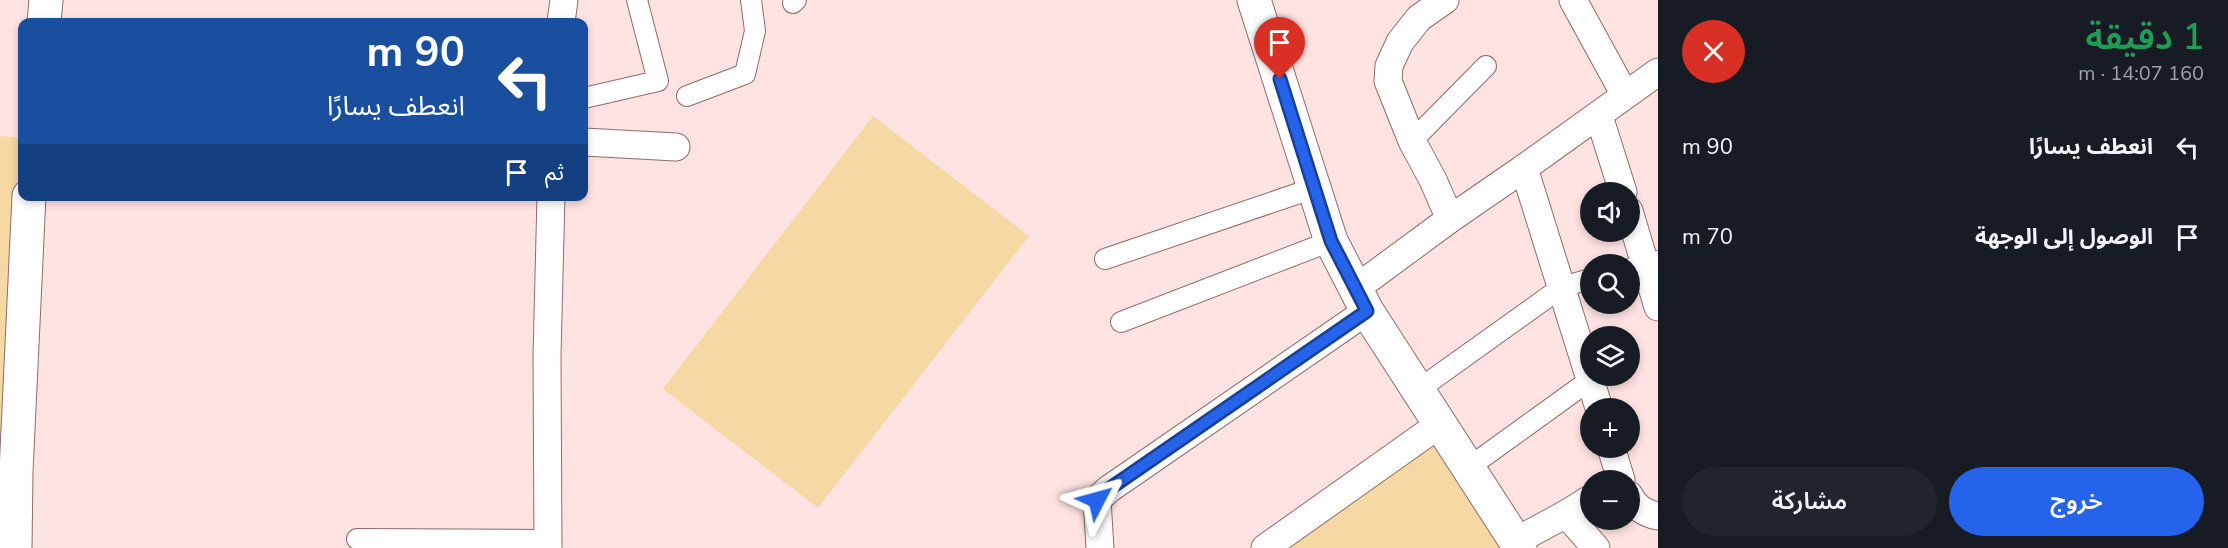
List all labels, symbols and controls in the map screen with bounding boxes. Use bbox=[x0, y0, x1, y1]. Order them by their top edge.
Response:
text: 1 دقيقة bbox=[2086, 13, 2204, 62]
pin bbox=[1254, 17, 1305, 79]
button: close bbox=[1682, 20, 1745, 83]
text: 90 m bbox=[366, 24, 465, 81]
icon: arrive bbox=[1263, 26, 1296, 59]
icon: left bbox=[486, 42, 564, 120]
text: 160 m · 14:07 bbox=[2078, 60, 2204, 87]
text: انعطف يسارًا bbox=[327, 88, 465, 125]
icon: left bbox=[2171, 131, 2204, 164]
text: 90 m bbox=[1682, 132, 1733, 162]
text: انعطف يسارًا bbox=[2029, 132, 2153, 162]
icon: arrive bbox=[500, 156, 533, 189]
text: ثم bbox=[545, 158, 564, 188]
map controls bbox=[1580, 182, 1640, 530]
button: sound bbox=[1580, 182, 1640, 242]
icon: arrive bbox=[2171, 221, 2204, 254]
text: 70 m bbox=[1682, 222, 1733, 252]
text: الوصول إلى الوجهة bbox=[1975, 222, 2153, 252]
button: search bbox=[1580, 254, 1640, 314]
button: layers bbox=[1580, 326, 1640, 386]
button: + bbox=[1580, 398, 1640, 458]
button: مشاركة bbox=[1682, 467, 1937, 536]
button: خروج bbox=[1949, 467, 2204, 536]
position arrow bbox=[1065, 468, 1129, 532]
button: − bbox=[1580, 470, 1640, 530]

